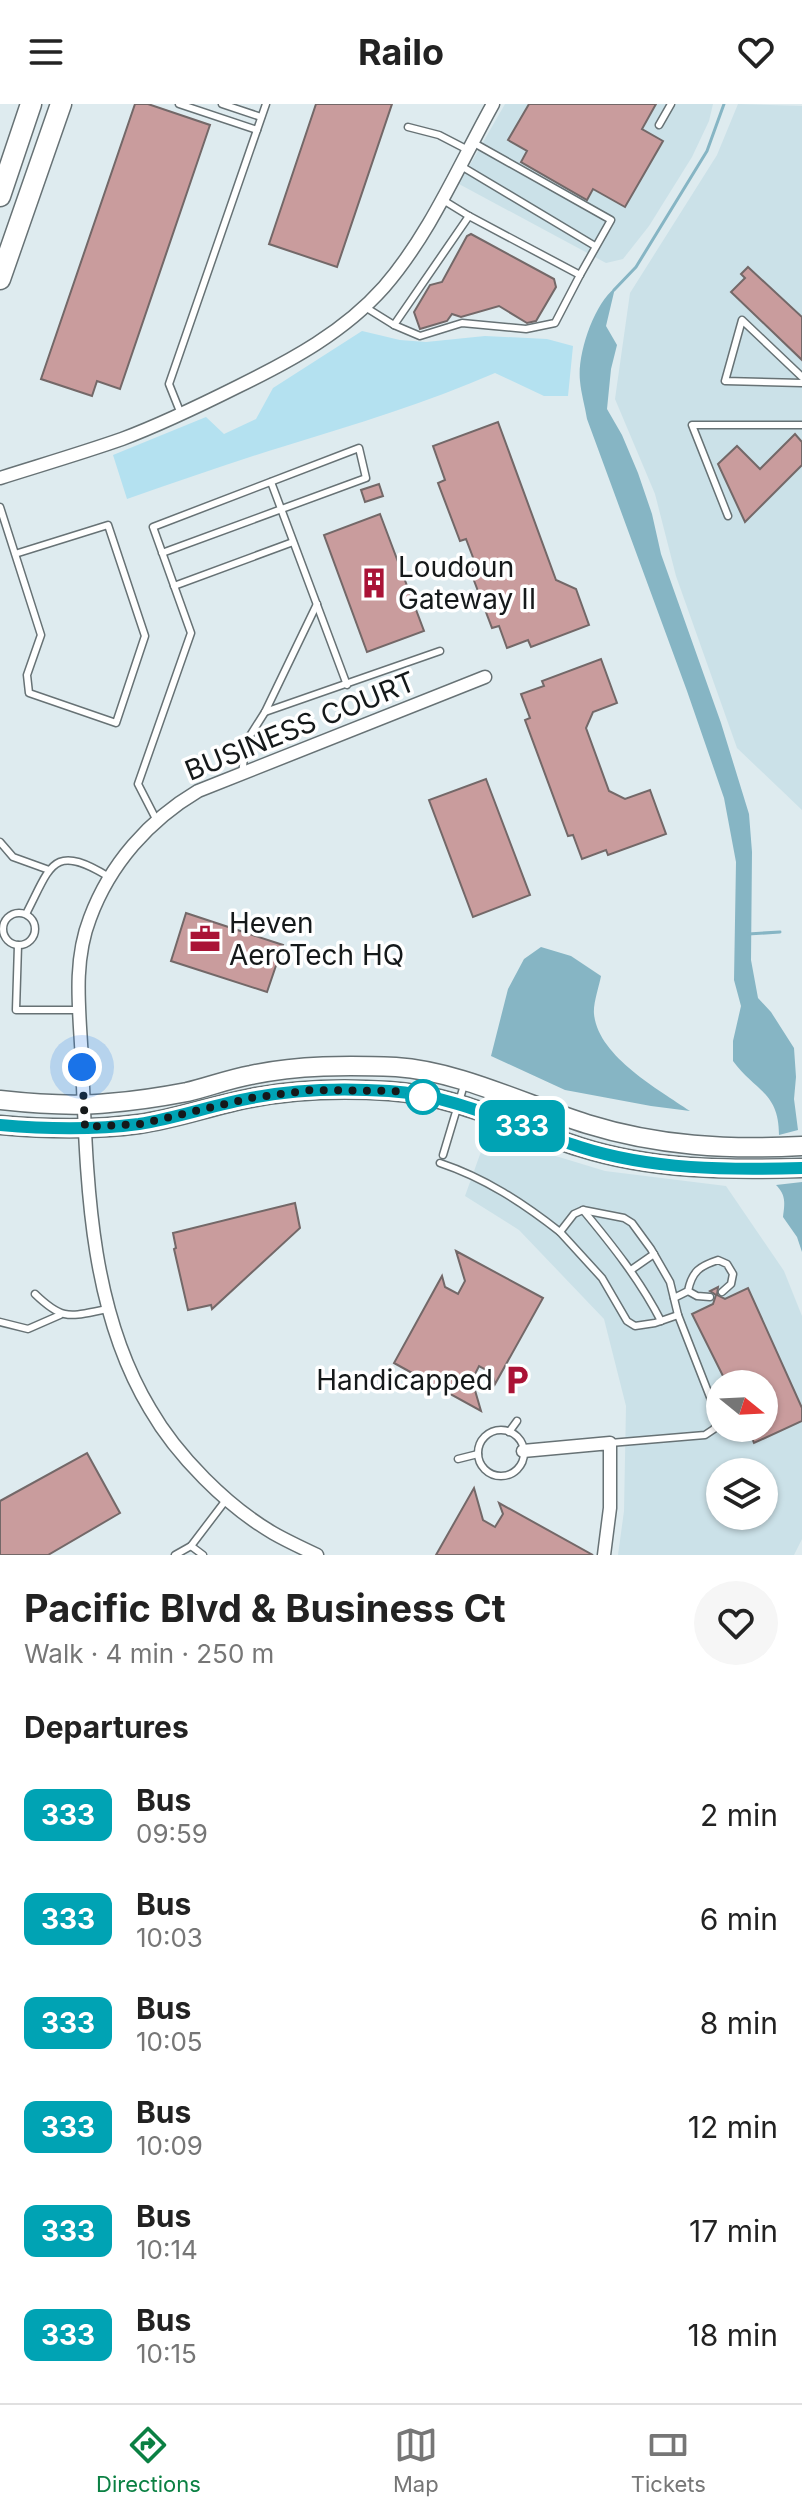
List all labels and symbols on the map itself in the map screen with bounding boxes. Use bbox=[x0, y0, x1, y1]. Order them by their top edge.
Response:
place label: Loudoun Gateway II bbox=[398, 550, 536, 616]
building icon: Loudoun Gateway II bbox=[357, 566, 391, 600]
street label: BUSINESS COURT bbox=[180, 664, 420, 788]
place label: Heven AeroTech HQ bbox=[229, 906, 404, 972]
office icon: Heven AeroTech HQ bbox=[188, 922, 222, 956]
your location bbox=[62, 1047, 102, 1087]
unlabelled marker bbox=[406, 1080, 440, 1114]
line badge: 333 bbox=[476, 1100, 568, 1152]
place label: Handicapped bbox=[316, 1363, 493, 1397]
parking icon: Handicapped bbox=[500, 1363, 534, 1397]
north arrow bbox=[706, 1370, 778, 1442]

